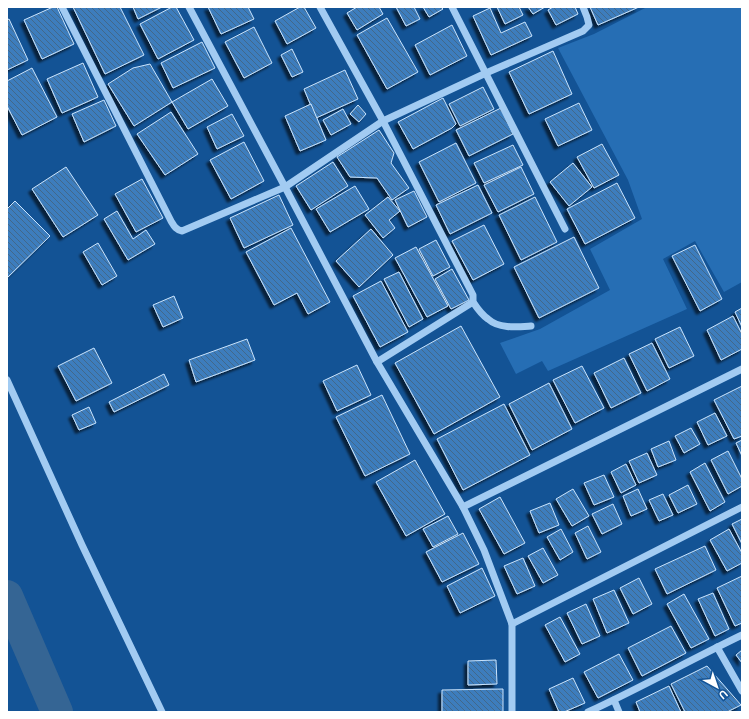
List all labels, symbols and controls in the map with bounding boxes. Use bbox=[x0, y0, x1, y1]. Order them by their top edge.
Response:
north arrow bbox=[697, 667, 737, 707]
text: U bbox=[716, 687, 731, 702]

